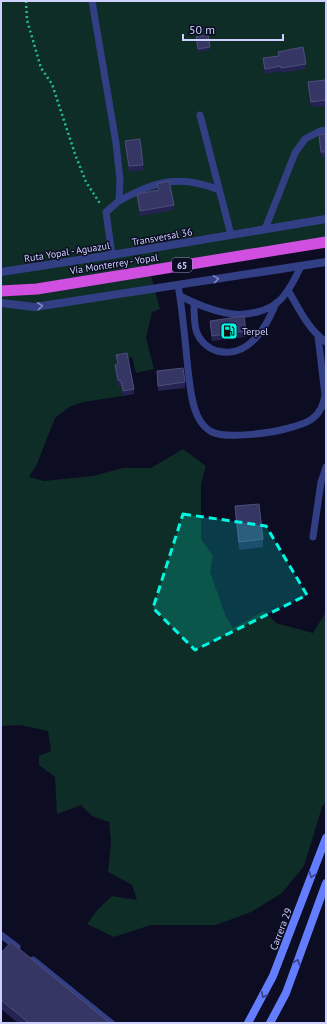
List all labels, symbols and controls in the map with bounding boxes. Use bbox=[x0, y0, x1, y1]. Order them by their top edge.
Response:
scale bar bbox=[183, 16, 283, 42]
text: 50 m bbox=[189, 22, 215, 37]
street label: Transversal 36 bbox=[131, 225, 193, 249]
street label: Ruta Yopal - Aguazul bbox=[23, 239, 111, 265]
street label: Vía Monterrey - Yopal bbox=[68, 251, 159, 278]
road number: 65 bbox=[172, 258, 192, 272]
one-way arrow bbox=[213, 275, 219, 284]
one-way arrow bbox=[37, 301, 43, 310]
fuel station icon: Terpel bbox=[219, 321, 239, 341]
place label: Terpel bbox=[242, 325, 268, 338]
one-way arrow bbox=[309, 871, 317, 878]
street label: Carrera 29 bbox=[267, 906, 295, 952]
one-way arrow bbox=[293, 958, 301, 965]
one-way arrow bbox=[261, 991, 268, 999]

